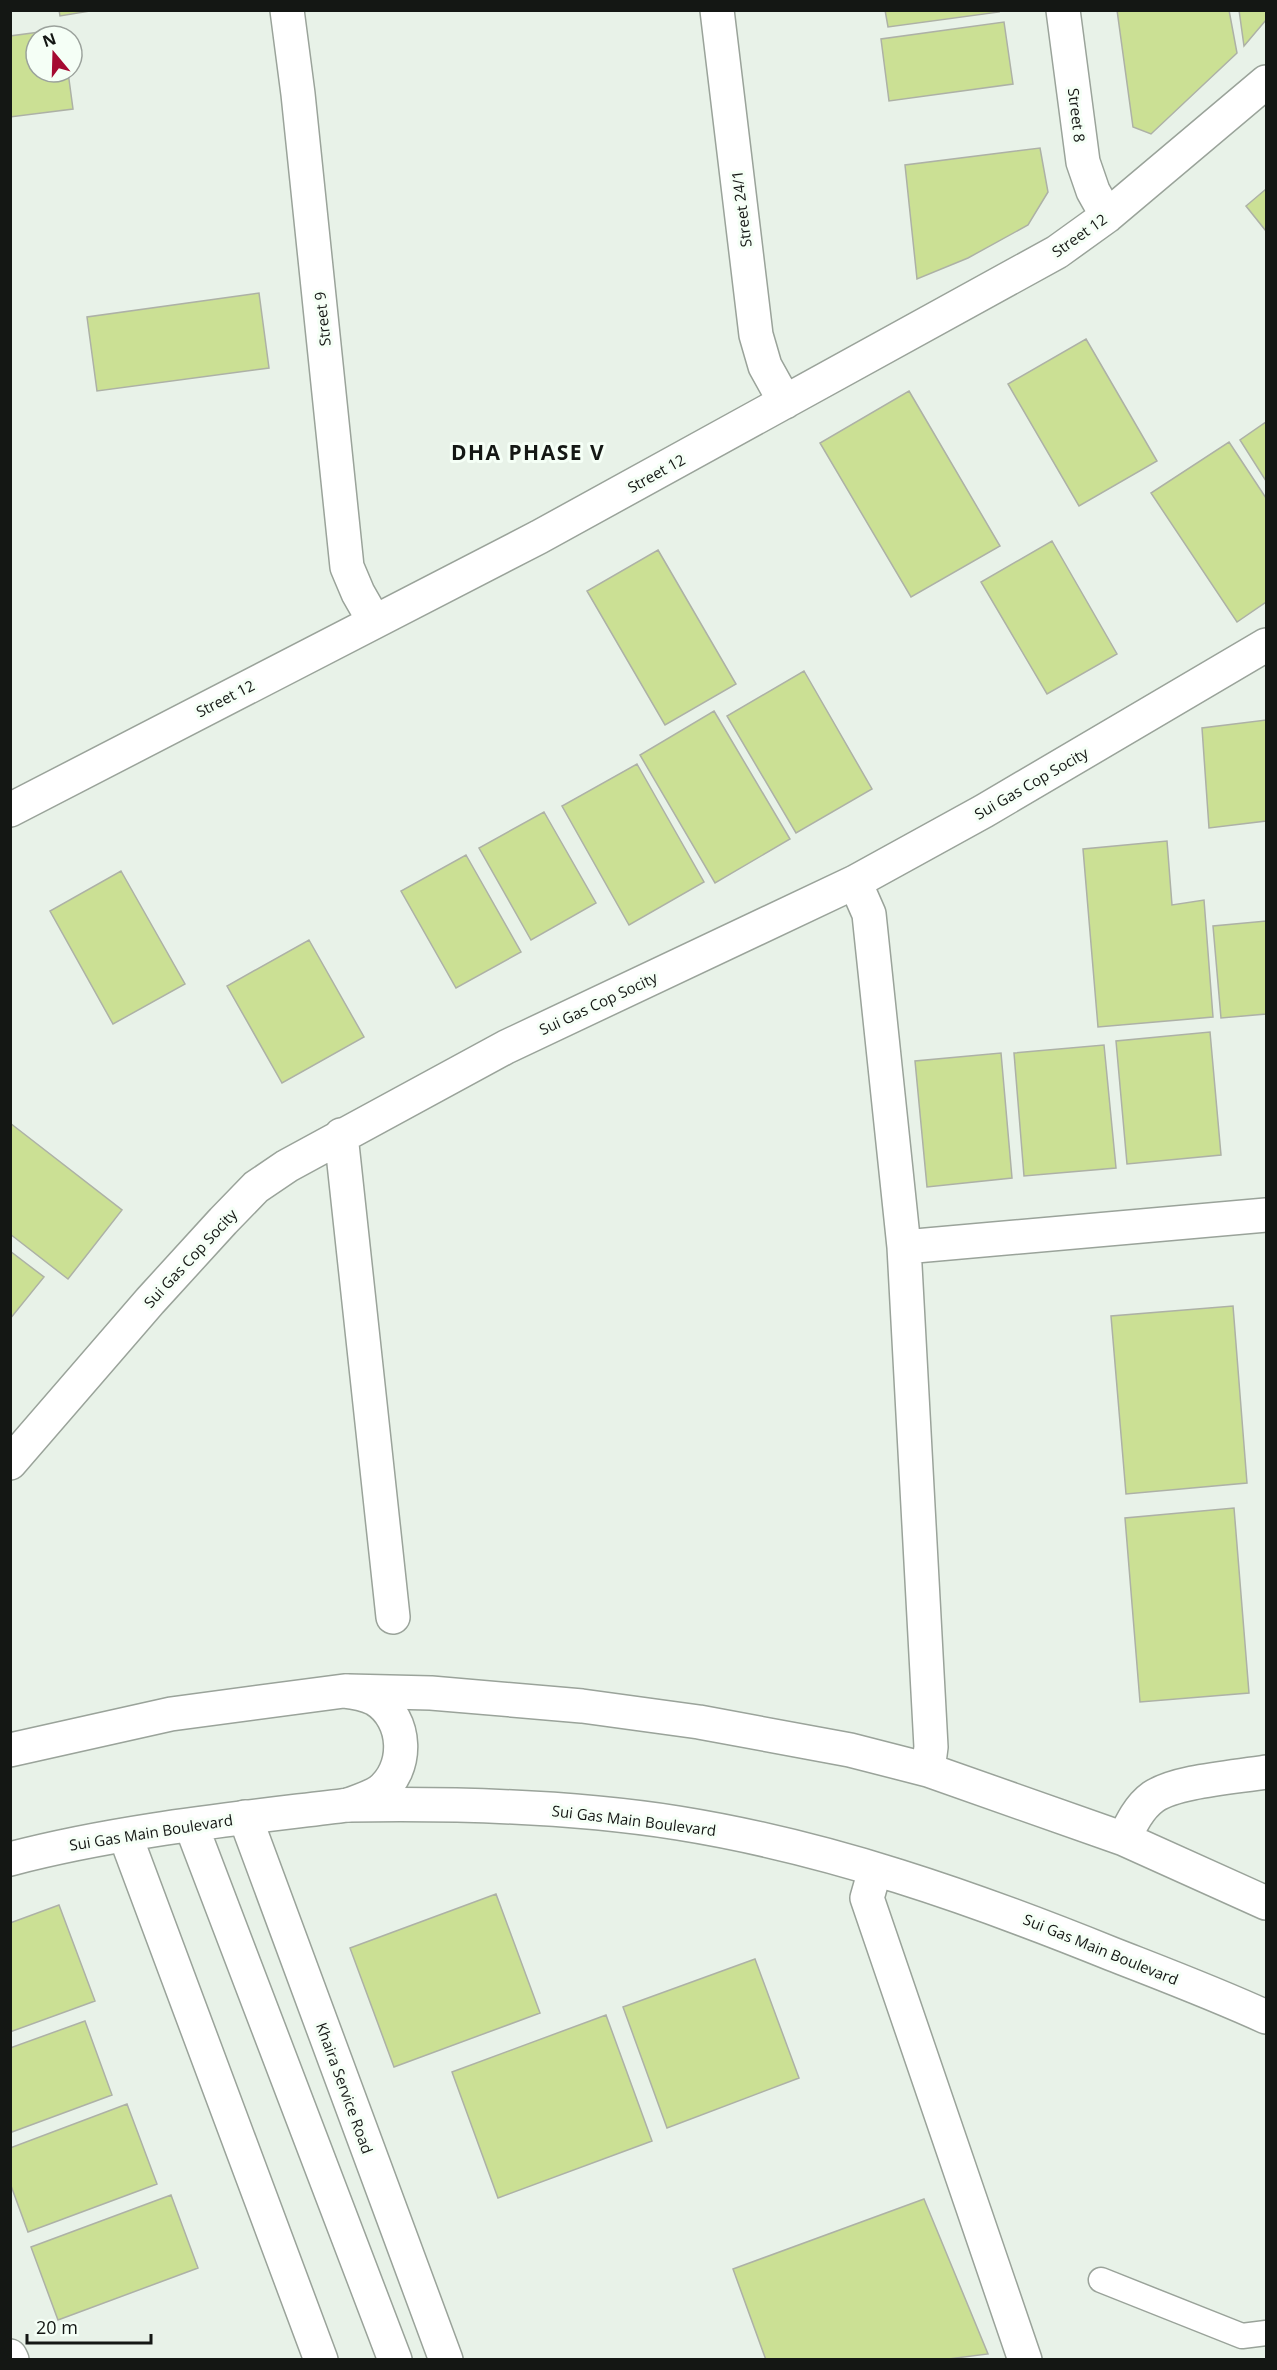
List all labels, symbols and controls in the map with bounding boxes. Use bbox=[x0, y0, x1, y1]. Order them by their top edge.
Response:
north arrow bbox=[24, 24, 84, 84]
text: N bbox=[39, 27, 59, 52]
street label: Street 8 bbox=[1064, 87, 1090, 143]
street label: Street 24/1 bbox=[726, 170, 756, 248]
street label: Street 12 bbox=[1047, 209, 1111, 261]
street label: Street 9 bbox=[309, 291, 335, 347]
district label: DHA PHASE V bbox=[451, 438, 605, 466]
street label: Street 12 bbox=[624, 449, 688, 497]
street label: Street 12 bbox=[192, 675, 258, 721]
street label: Sui Gas Cop Socity bbox=[971, 742, 1092, 824]
street label: Sui Gas Cop Socity bbox=[536, 967, 661, 1039]
street label: Sui Gas Cop Socity bbox=[139, 1204, 241, 1312]
street label: Sui Gas Main Boulevard bbox=[551, 1800, 717, 1840]
street label: Sui Gas Main Boulevard bbox=[68, 1809, 234, 1855]
street label: Sui Gas Main Boulevard bbox=[1021, 1909, 1181, 1989]
street label: Khaira Service Road bbox=[312, 2020, 378, 2156]
scale bar bbox=[27, 2307, 152, 2345]
text: 20 m bbox=[36, 2315, 78, 2339]

